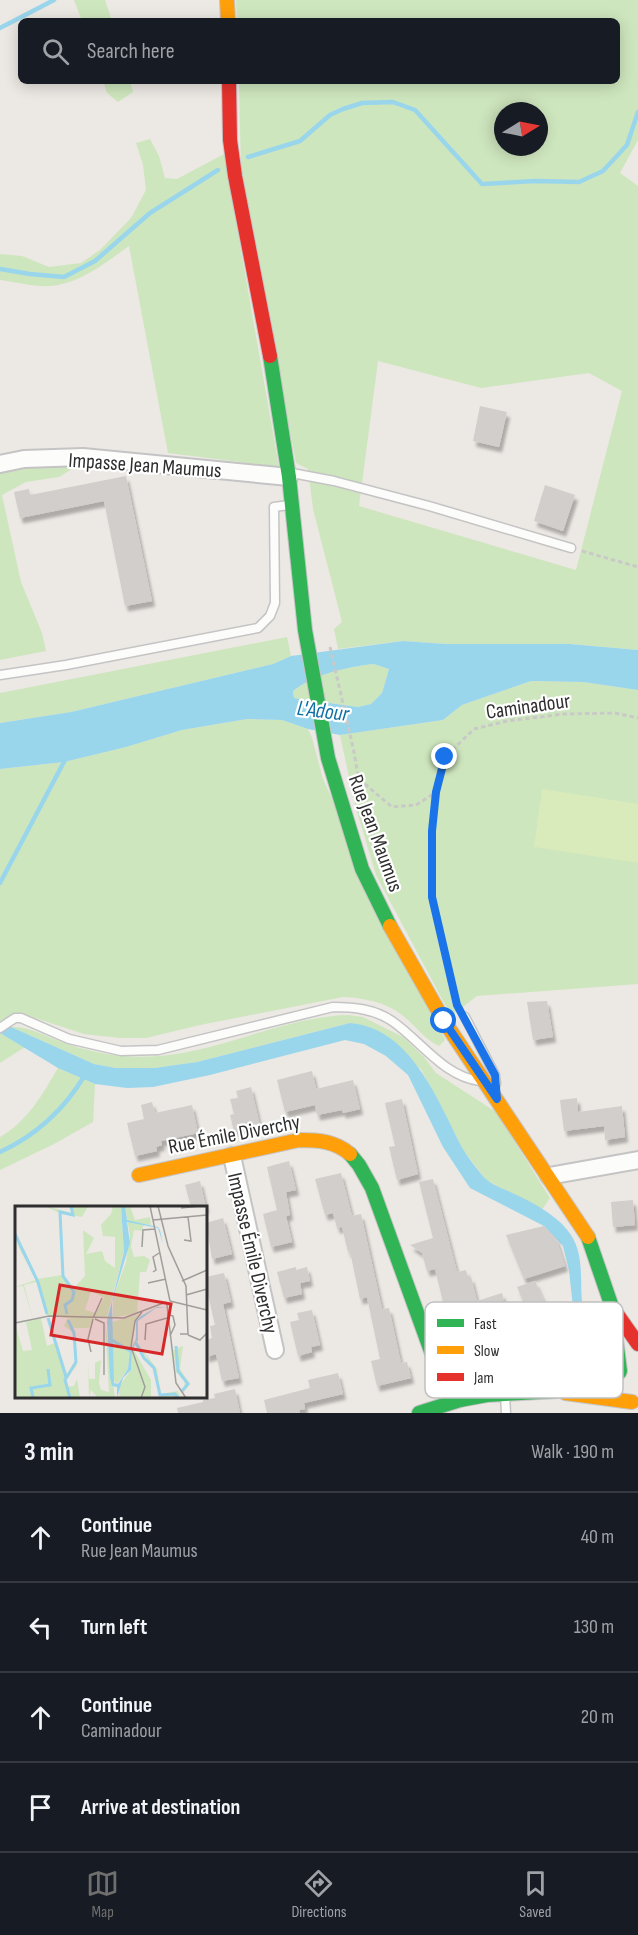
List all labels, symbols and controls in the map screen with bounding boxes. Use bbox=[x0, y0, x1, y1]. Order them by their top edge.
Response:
search box bbox=[18, 18, 620, 84]
icon: search bbox=[39, 35, 72, 68]
text: Search here bbox=[87, 38, 174, 65]
north arrow bbox=[494, 102, 548, 156]
street label: Impasse Jean Maumus bbox=[68, 448, 222, 483]
street label: Caminadour bbox=[484, 688, 572, 725]
water label: L'Adour bbox=[295, 695, 351, 728]
route end bbox=[431, 743, 457, 769]
street label: Rue Jean Maumus bbox=[343, 771, 408, 895]
route start bbox=[430, 1007, 456, 1033]
street label: Rue Émile Diverchy bbox=[166, 1109, 302, 1160]
street label: Impasse Émile Diverchy bbox=[222, 1170, 283, 1336]
inset map bbox=[15, 1206, 207, 1398]
legend bbox=[425, 1302, 623, 1398]
text: Fast bbox=[474, 1315, 497, 1334]
text: Slow bbox=[474, 1342, 499, 1361]
text: Jam bbox=[473, 1369, 494, 1388]
text: 3 min bbox=[24, 1437, 74, 1468]
text: Walk · 190 m bbox=[531, 1440, 614, 1464]
text: Continue bbox=[81, 1512, 152, 1539]
icon: ahead bbox=[24, 1521, 57, 1554]
text: 40 m bbox=[581, 1525, 614, 1549]
text: Rue Jean Maumus bbox=[81, 1539, 198, 1563]
icon: left bbox=[24, 1611, 57, 1644]
text: Turn left bbox=[81, 1614, 147, 1641]
text: 130 m bbox=[574, 1615, 614, 1639]
text: Continue bbox=[81, 1692, 152, 1719]
icon: ahead bbox=[24, 1701, 57, 1734]
text: 20 m bbox=[581, 1705, 614, 1729]
text: Caminadour bbox=[81, 1719, 162, 1743]
icon: arrive bbox=[24, 1791, 57, 1824]
text: Arrive at destination bbox=[81, 1794, 240, 1821]
tab: Map bbox=[86, 1867, 119, 1922]
tab: Directions bbox=[291, 1867, 347, 1922]
tab: Saved bbox=[519, 1867, 552, 1922]

